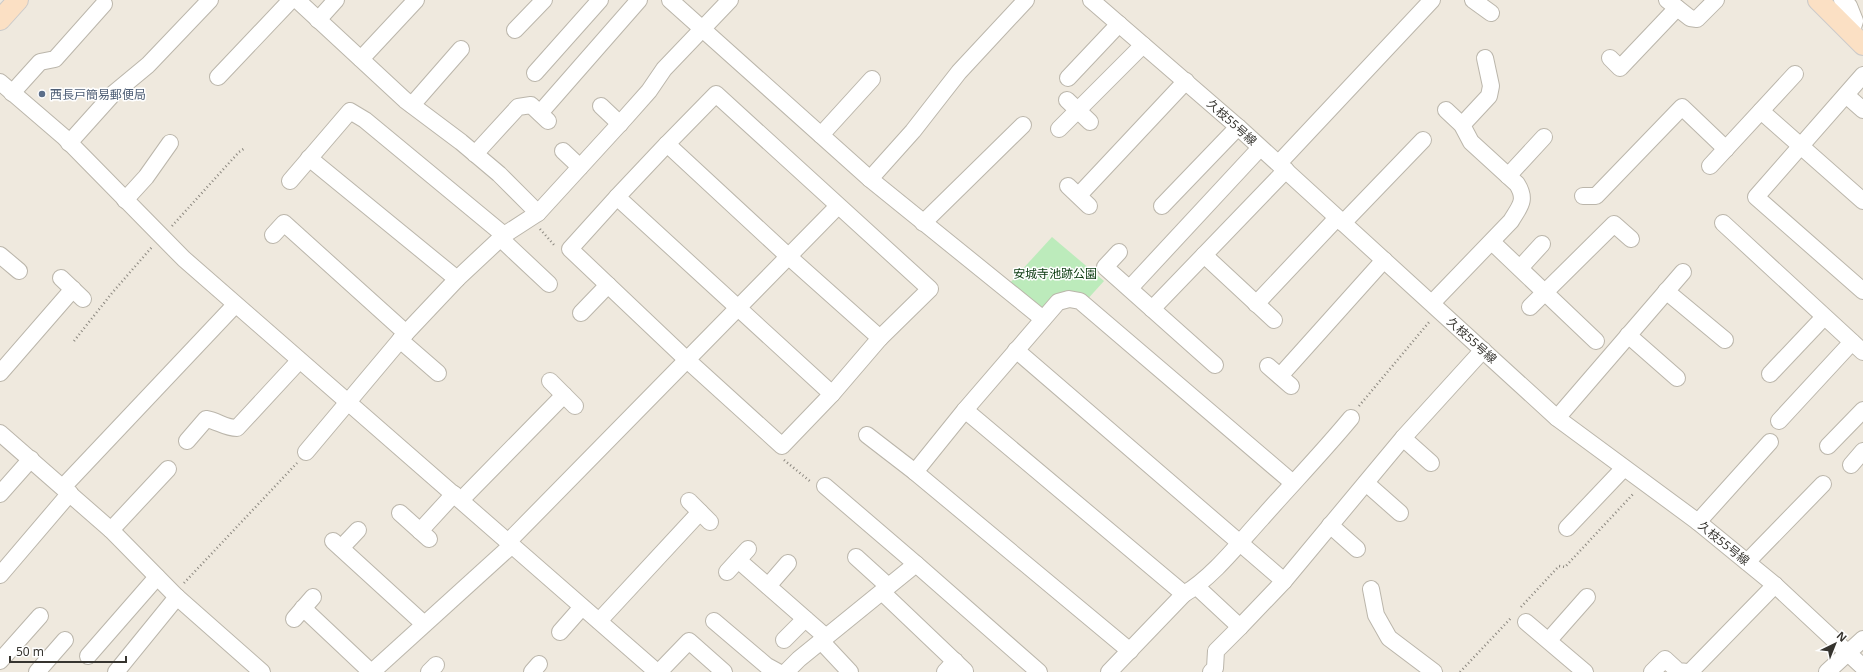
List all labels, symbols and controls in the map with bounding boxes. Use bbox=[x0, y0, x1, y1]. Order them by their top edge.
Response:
place label: 西長戸簡易郵便局 bbox=[50, 86, 146, 103]
marker: 西長戸簡易郵便局 bbox=[37, 89, 47, 99]
street label: 久枝55号線 bbox=[1203, 95, 1261, 149]
park label: 安城寺池跡公園 bbox=[1013, 265, 1097, 282]
street label: 久枝55号線 bbox=[1443, 313, 1501, 367]
street label: 久枝55号線 bbox=[1695, 517, 1753, 569]
north arrow bbox=[1815, 624, 1855, 664]
text: N bbox=[1834, 628, 1851, 645]
scale bar bbox=[10, 638, 126, 664]
text: 50 m bbox=[16, 643, 44, 660]

